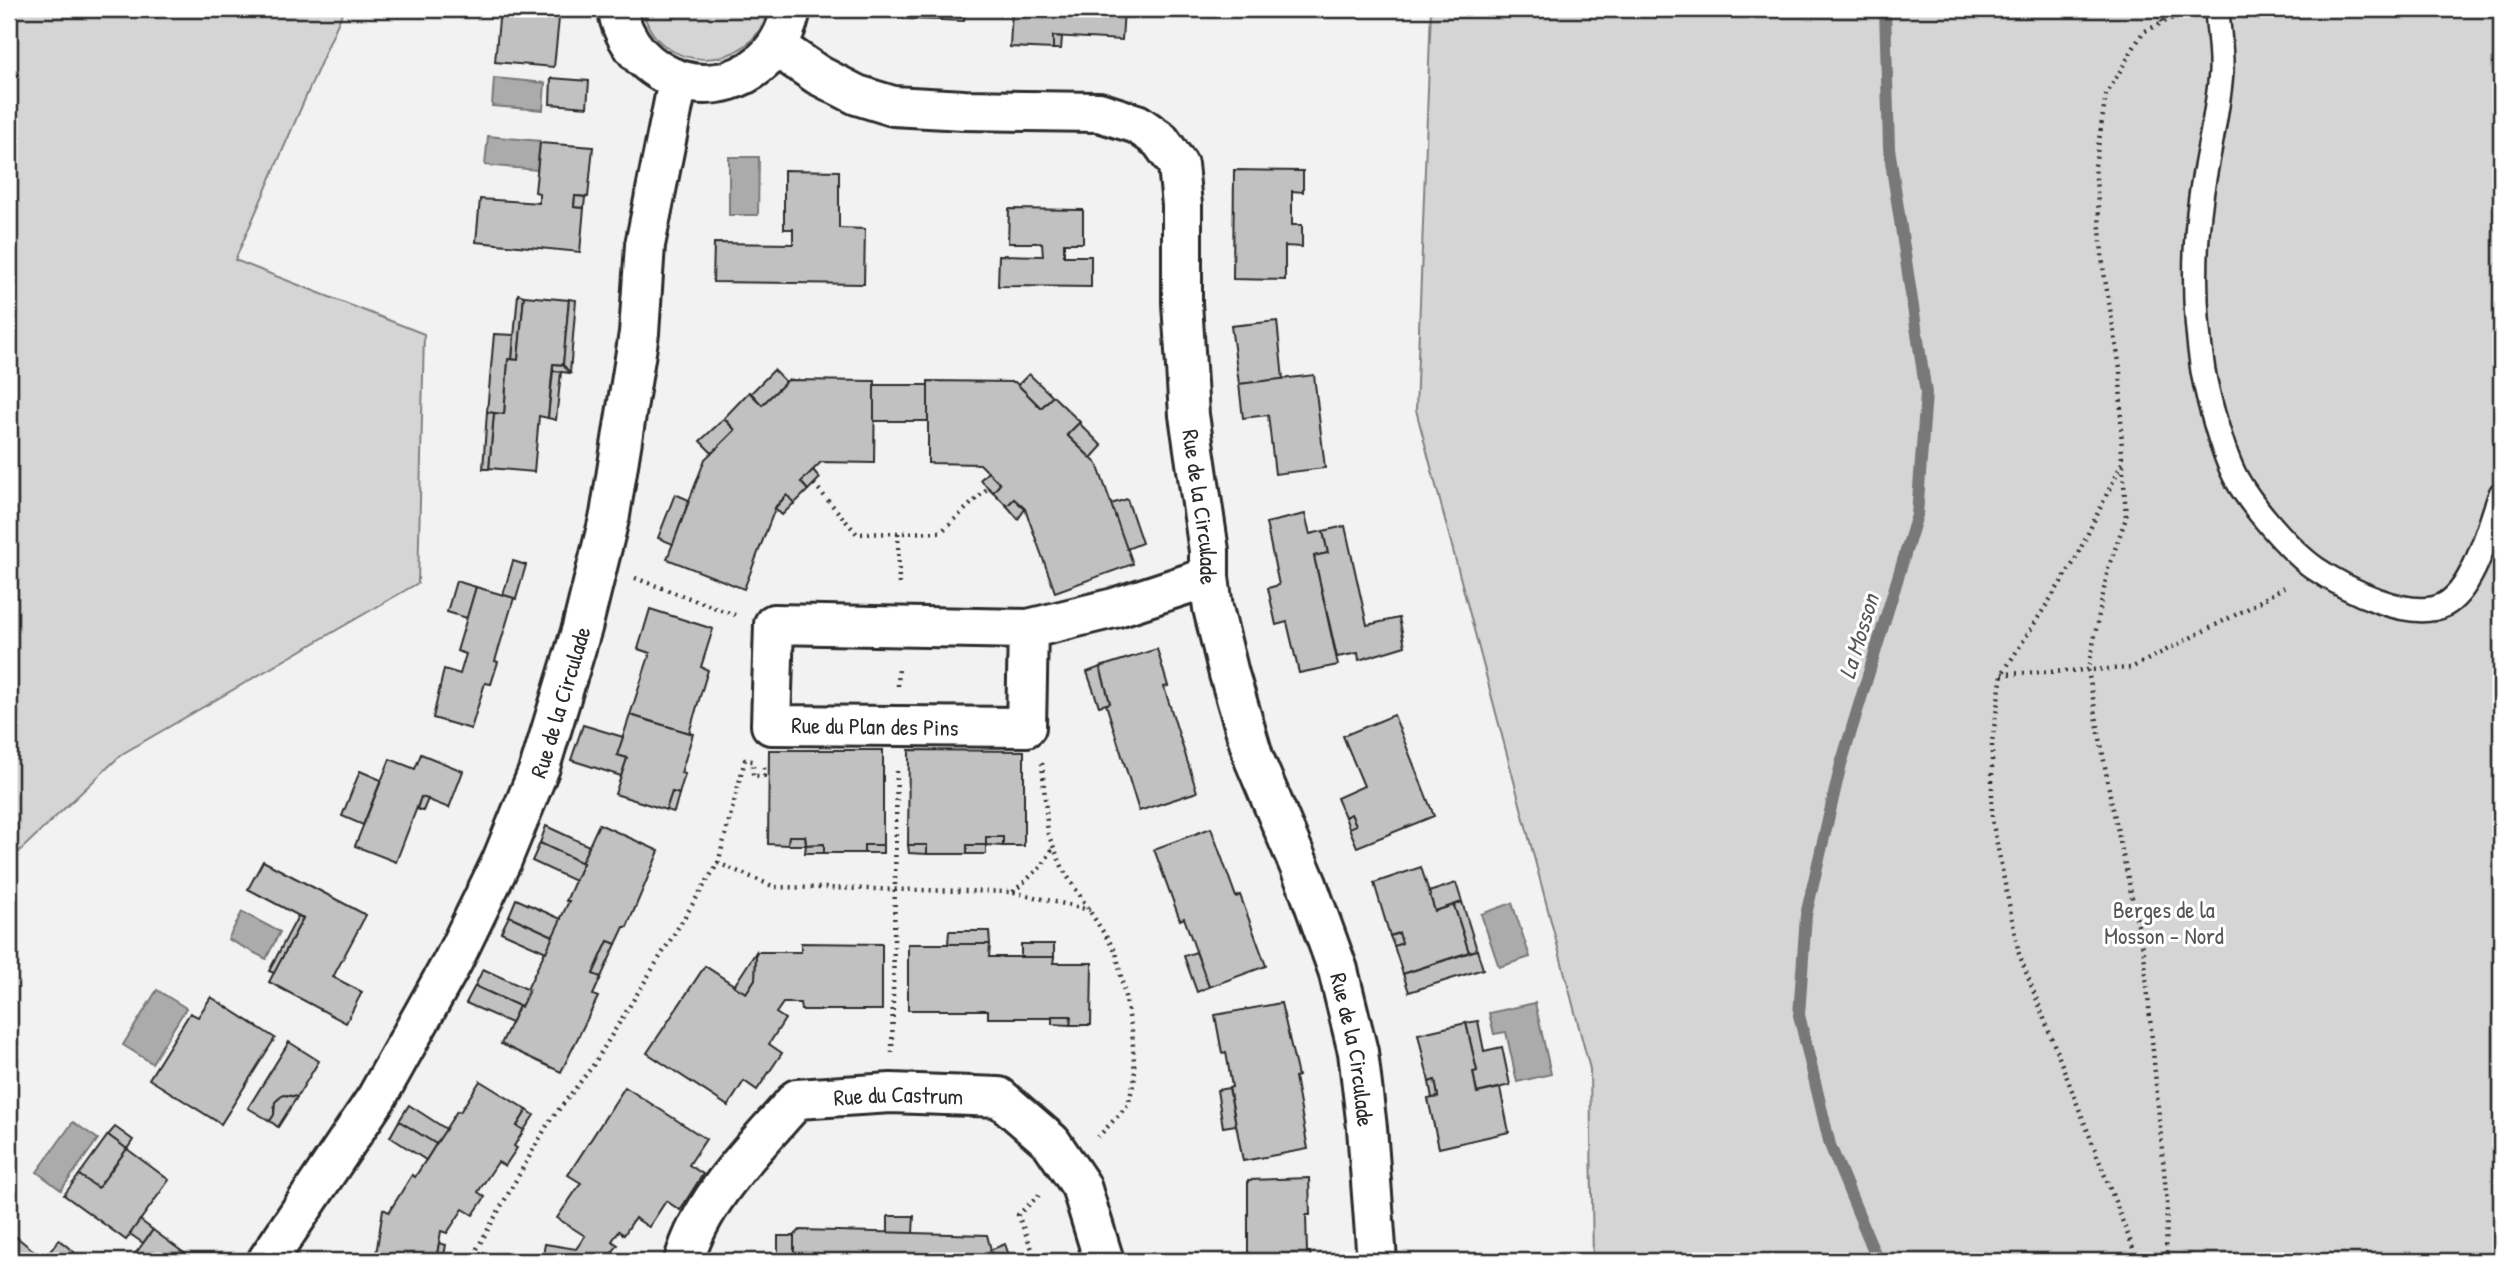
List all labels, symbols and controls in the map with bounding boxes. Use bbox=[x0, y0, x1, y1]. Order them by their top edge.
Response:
street label: Rue de la Circulade bbox=[1176, 427, 1225, 586]
water label: La Mosson bbox=[1830, 588, 1887, 682]
street label: Rue de la Circulade bbox=[522, 623, 597, 782]
street label: Rue du Plan des Pins bbox=[791, 709, 959, 743]
park label: Berges de la Mosson - Nord bbox=[2104, 894, 2224, 951]
street label: Rue de la Circulade bbox=[1324, 969, 1382, 1128]
street label: Rue du Castrum bbox=[833, 1078, 964, 1112]

